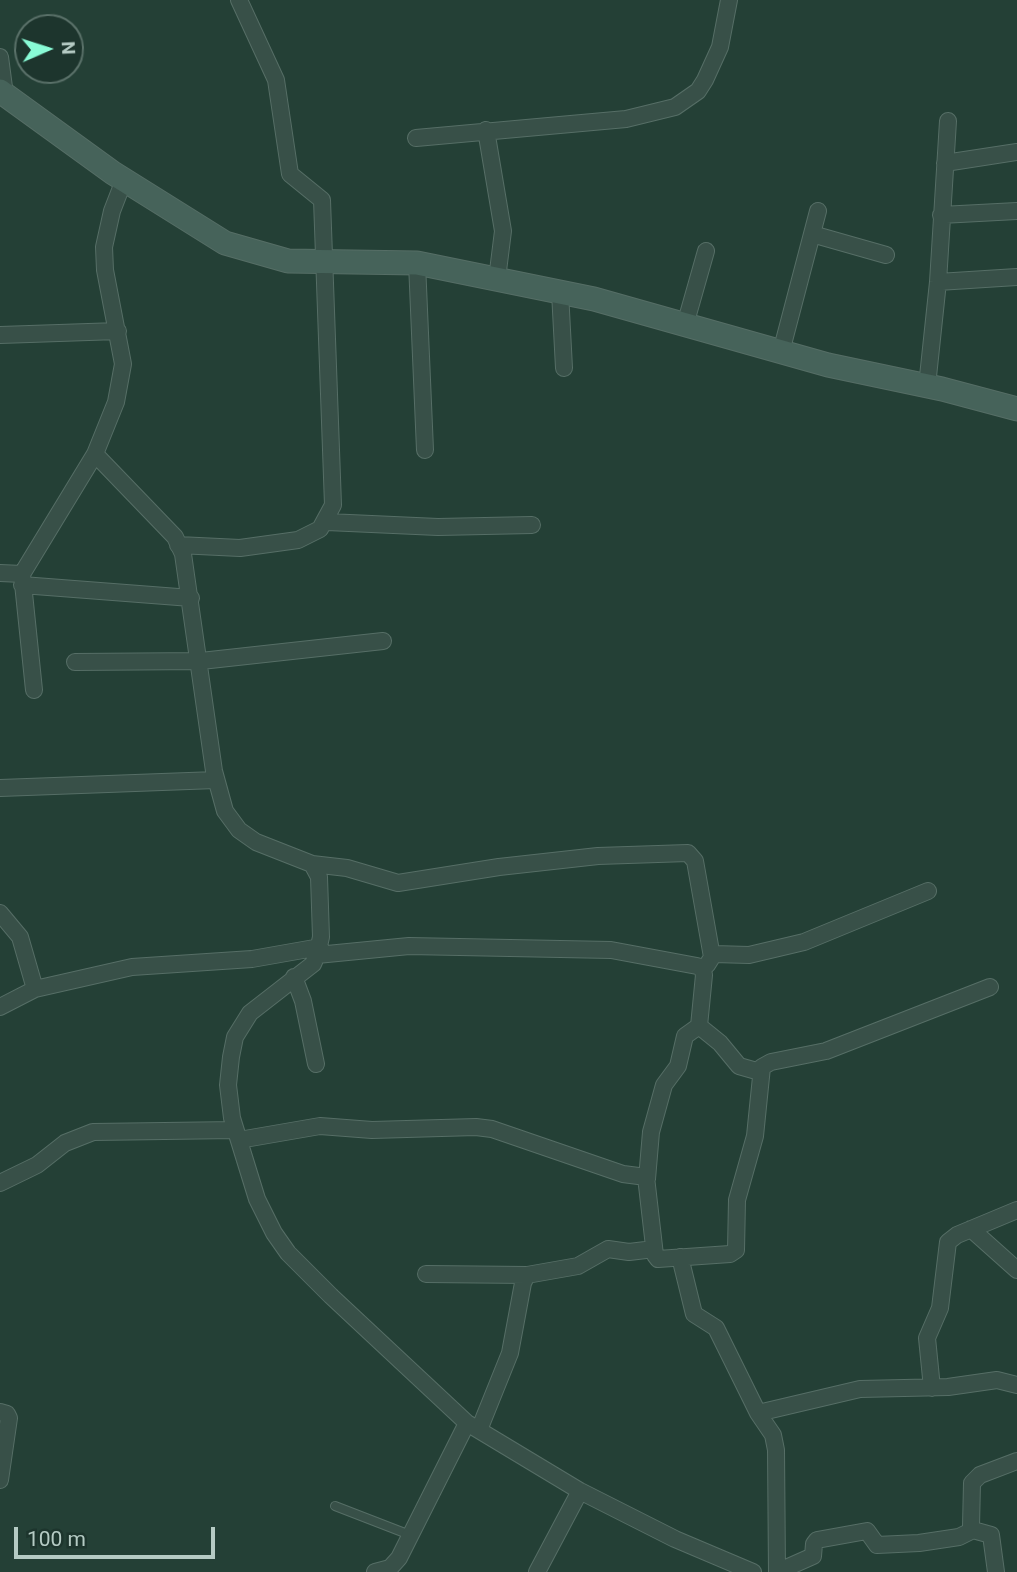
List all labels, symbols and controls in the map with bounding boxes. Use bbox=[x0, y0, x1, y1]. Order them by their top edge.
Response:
north arrow bbox=[14, 14, 84, 84]
text: N bbox=[57, 41, 80, 55]
scale bar bbox=[18, 1512, 219, 1556]
text: 100 m bbox=[27, 1527, 86, 1551]

